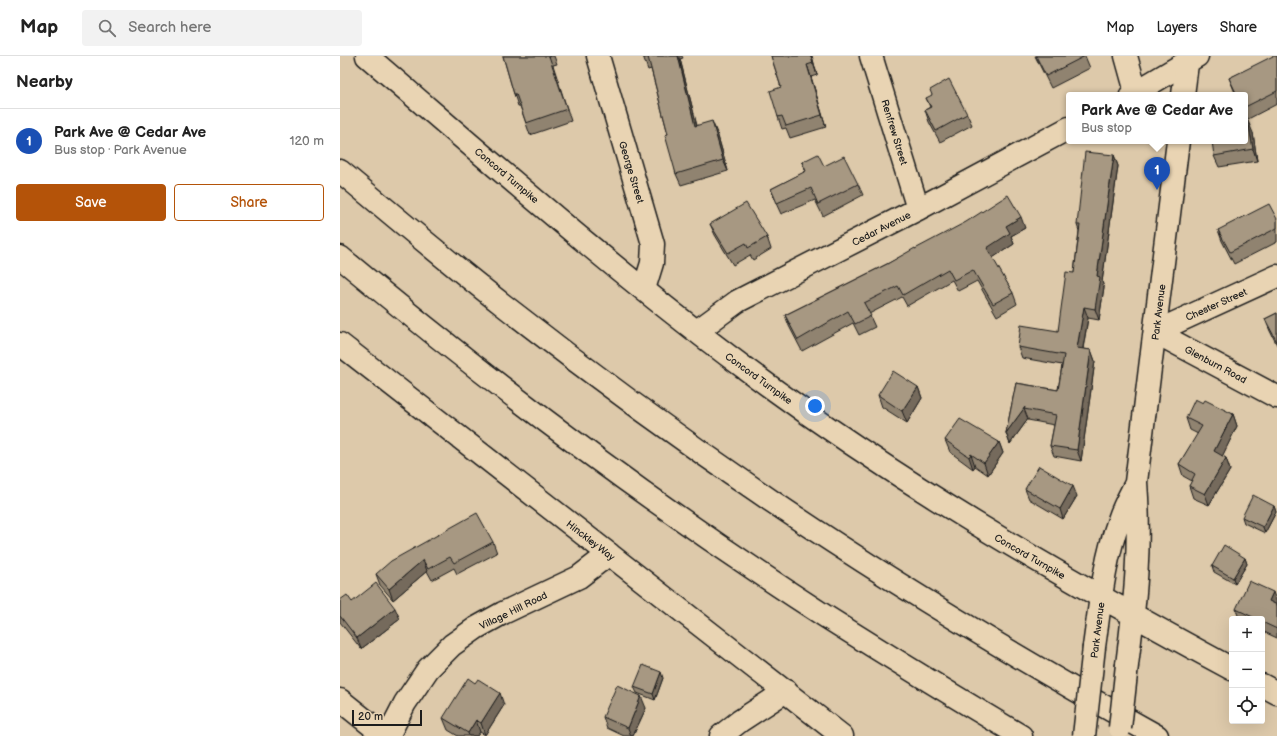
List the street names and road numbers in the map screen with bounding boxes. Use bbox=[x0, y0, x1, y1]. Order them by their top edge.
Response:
street label: Renfrew Street bbox=[878, 98, 910, 167]
street label: George Street bbox=[616, 140, 646, 205]
street label: Concord Turnpike bbox=[472, 146, 541, 206]
street label: Cedar Avenue bbox=[850, 209, 913, 249]
street label: Park Avenue bbox=[1150, 283, 1168, 341]
street label: Chester Street bbox=[1184, 286, 1249, 324]
street label: Glenburn Road bbox=[1182, 343, 1249, 386]
street label: Concord Turnpike bbox=[723, 350, 794, 407]
street label: Hinckley Way bbox=[564, 518, 617, 564]
street label: Concord Turnpike bbox=[992, 532, 1067, 582]
street label: Village Hill Road bbox=[478, 589, 550, 633]
street label: Park Avenue bbox=[1089, 601, 1107, 659]

